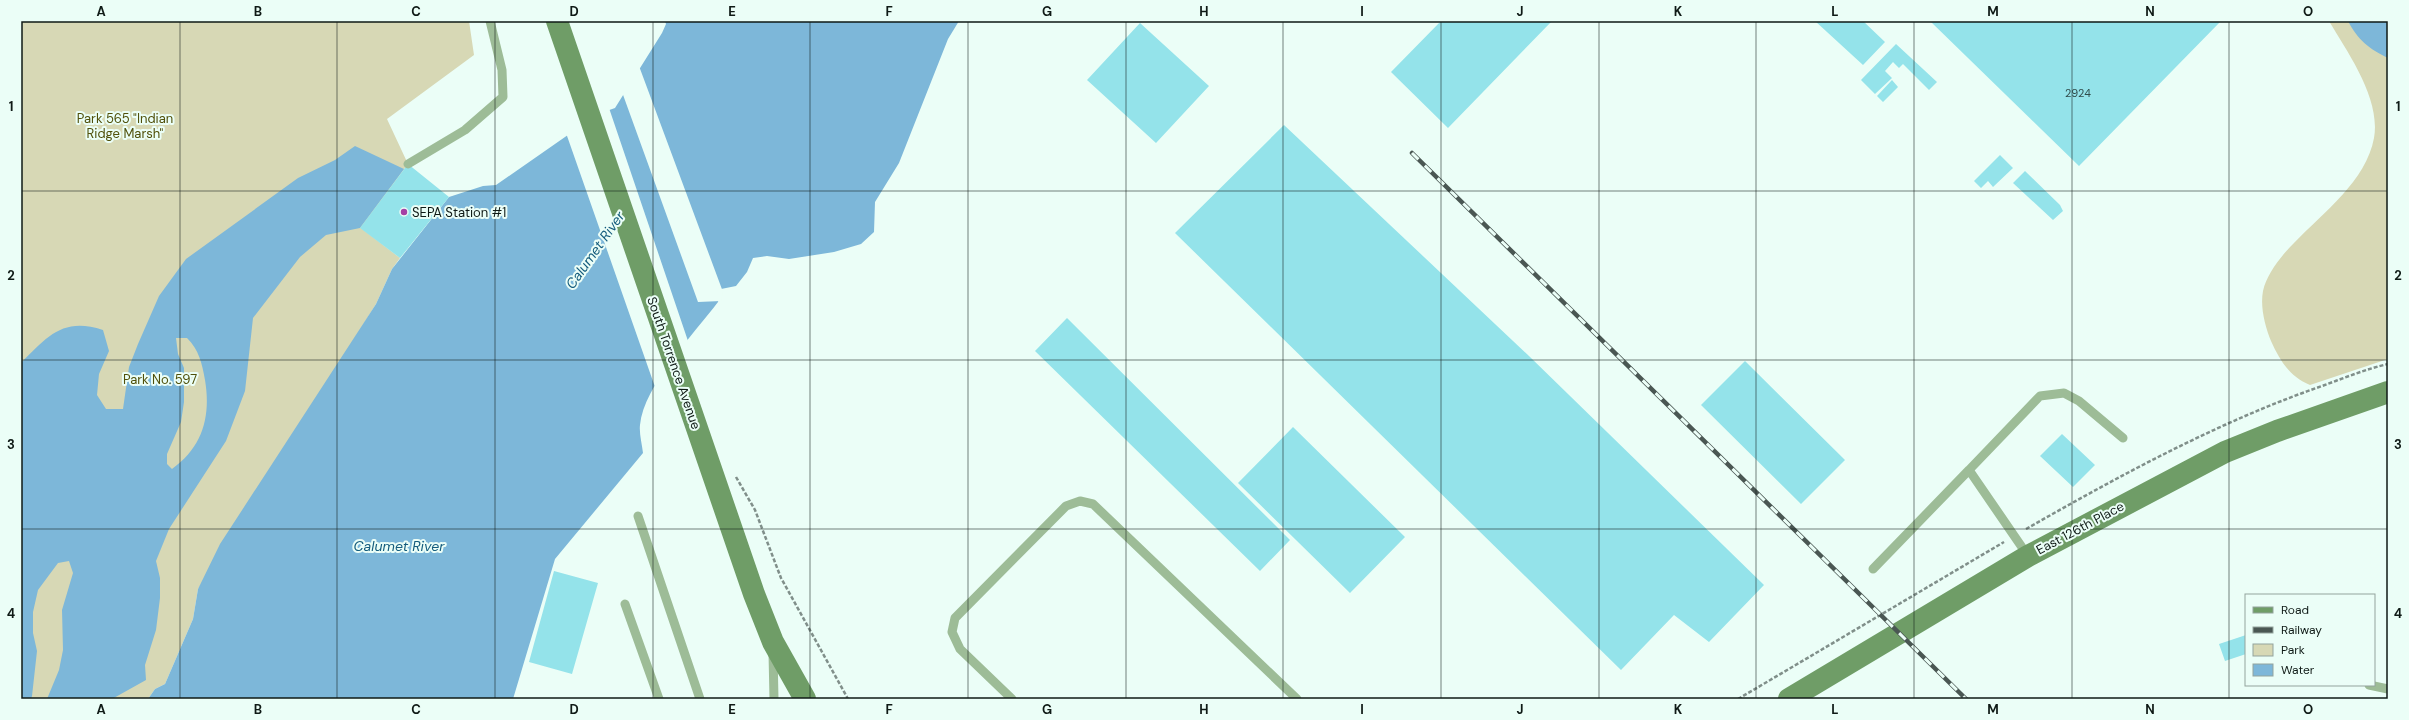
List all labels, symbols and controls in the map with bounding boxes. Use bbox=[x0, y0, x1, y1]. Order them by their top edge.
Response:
text: A bbox=[96, 3, 106, 20]
text: B bbox=[254, 3, 262, 20]
text: C bbox=[411, 3, 421, 20]
text: D bbox=[569, 3, 579, 20]
text: E bbox=[728, 3, 736, 20]
text: F bbox=[885, 3, 893, 20]
text: G bbox=[1042, 3, 1052, 20]
text: H bbox=[1199, 3, 1209, 20]
text: I bbox=[1360, 3, 1364, 20]
text: J bbox=[1516, 3, 1524, 20]
text: K bbox=[1674, 3, 1683, 20]
text: L bbox=[1831, 3, 1839, 20]
text: M bbox=[1987, 3, 1999, 20]
text: N bbox=[2145, 3, 2155, 20]
text: O bbox=[2303, 3, 2313, 20]
house number: 2924 bbox=[2065, 86, 2091, 100]
text: 1 bbox=[9, 98, 13, 115]
text: 1 bbox=[2396, 98, 2400, 115]
park label: Park 565 "Indian Ridge Marsh" bbox=[77, 110, 173, 142]
place label: SEPA Station #1 bbox=[412, 204, 506, 221]
marker: SEPA Station #1 bbox=[399, 207, 409, 217]
water label: Calumet River bbox=[562, 207, 629, 292]
text: 2 bbox=[7, 267, 15, 284]
text: 2 bbox=[2394, 267, 2402, 284]
street label: South Torrence Avenue bbox=[643, 294, 705, 432]
park label: Park No. 597 bbox=[123, 371, 197, 388]
text: 3 bbox=[7, 436, 15, 453]
text: 3 bbox=[2394, 436, 2402, 453]
street label: East 126th Place bbox=[2033, 498, 2127, 558]
water label: Calumet River bbox=[354, 537, 445, 555]
legend bbox=[2245, 594, 2375, 686]
text: Road bbox=[2281, 602, 2309, 618]
text: 4 bbox=[7, 605, 15, 622]
text: 4 bbox=[2394, 605, 2402, 622]
text: Railway bbox=[2281, 622, 2322, 638]
text: Park bbox=[2281, 642, 2305, 658]
text: Water bbox=[2281, 662, 2315, 678]
text: A bbox=[96, 701, 106, 718]
text: B bbox=[254, 701, 262, 718]
text: C bbox=[411, 701, 421, 718]
text: D bbox=[569, 701, 579, 718]
text: E bbox=[728, 701, 736, 718]
text: F bbox=[885, 701, 893, 718]
text: G bbox=[1042, 701, 1052, 718]
text: H bbox=[1199, 701, 1209, 718]
text: I bbox=[1360, 701, 1364, 718]
text: J bbox=[1516, 701, 1524, 718]
text: K bbox=[1674, 701, 1683, 718]
text: L bbox=[1831, 701, 1839, 718]
text: M bbox=[1987, 701, 1999, 718]
text: N bbox=[2145, 701, 2155, 718]
text: O bbox=[2303, 701, 2313, 718]

